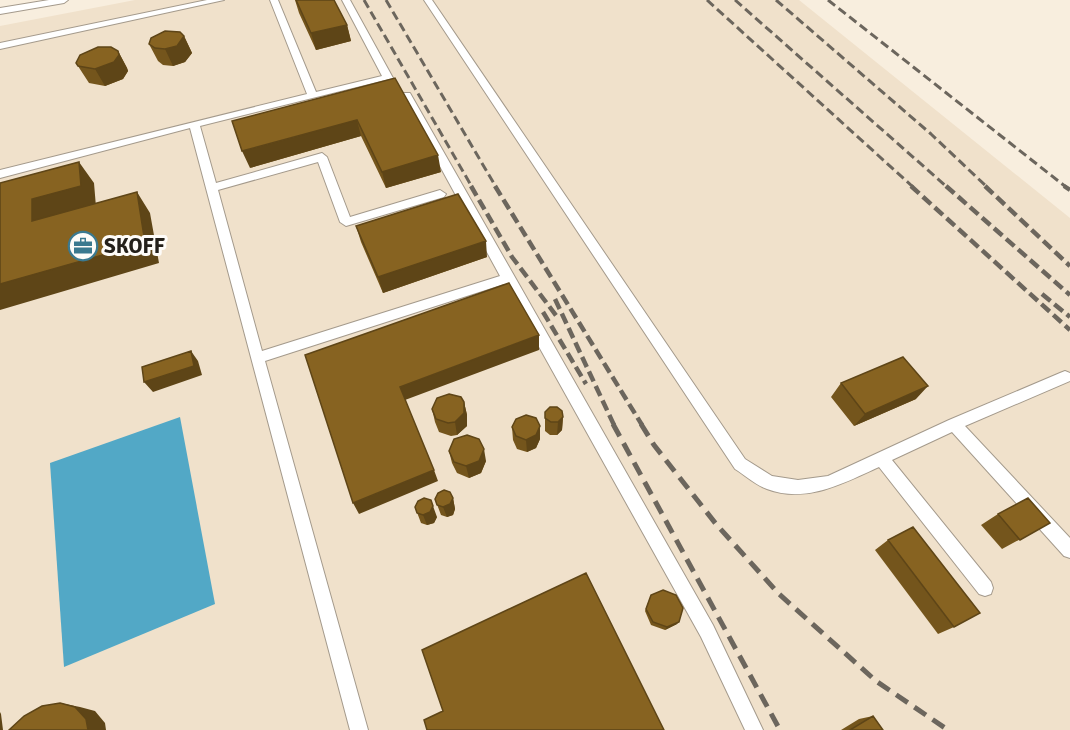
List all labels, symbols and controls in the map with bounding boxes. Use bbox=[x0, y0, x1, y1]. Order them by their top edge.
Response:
office icon: SKOFF bbox=[67, 230, 99, 262]
place label: SKOFF bbox=[104, 233, 165, 259]

